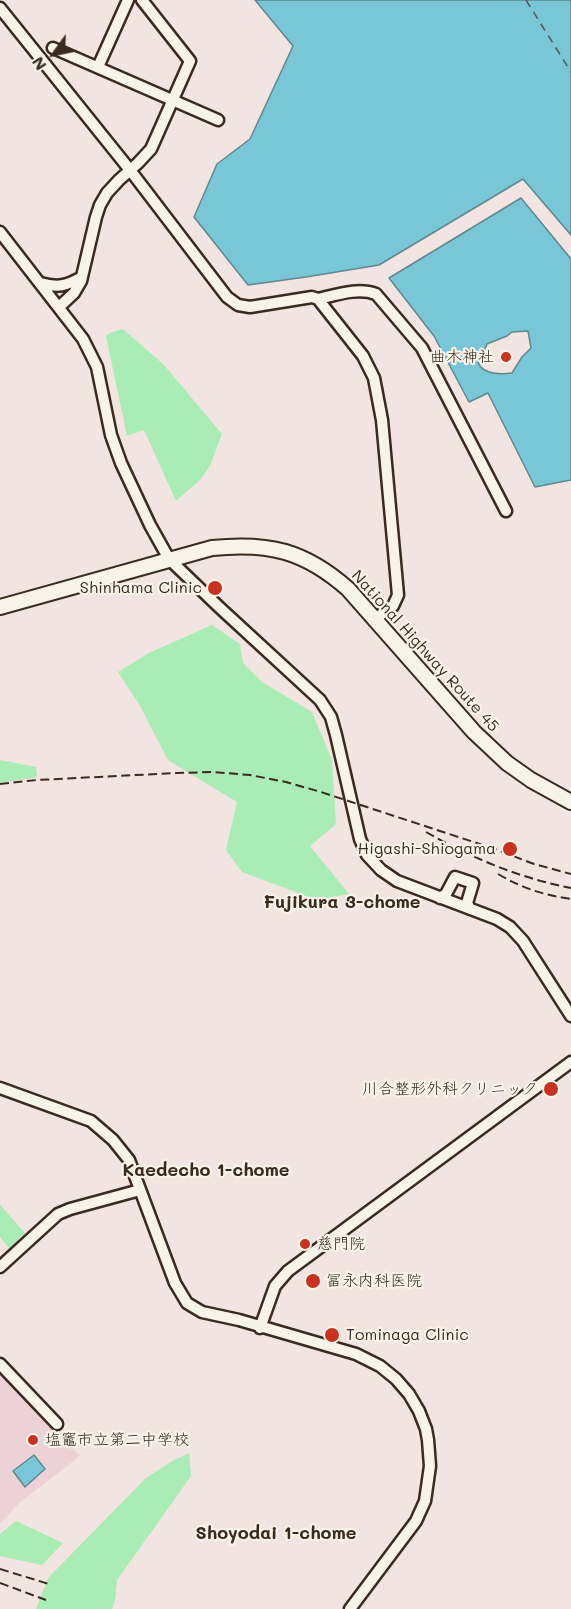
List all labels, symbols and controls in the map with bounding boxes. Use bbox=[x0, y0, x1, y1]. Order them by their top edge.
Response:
north arrow bbox=[24, 24, 84, 84]
text: N bbox=[26, 53, 51, 75]
place label: 曲木神社 bbox=[430, 347, 494, 367]
marker: 曲木神社 bbox=[499, 350, 513, 364]
street label: National Highway Route 45 bbox=[347, 566, 503, 736]
place label: Shinhama Clinic bbox=[80, 578, 202, 598]
marker: Shinhama Clinic bbox=[206, 579, 224, 597]
place label: Higashi-Shiogama bbox=[358, 839, 496, 859]
marker: Higashi-Shiogama bbox=[501, 840, 519, 858]
district label: Fujikura 3-chome bbox=[263, 891, 421, 913]
place label: 川合整形外科クリニック bbox=[362, 1079, 538, 1099]
marker: 川合整形外科クリニック bbox=[542, 1080, 560, 1098]
district label: Kaedecho 1-chome bbox=[122, 1159, 290, 1181]
place label: 慈門院 bbox=[317, 1234, 365, 1254]
marker: 慈門院 bbox=[298, 1237, 312, 1251]
place label: 冨永内科医院 bbox=[326, 1271, 422, 1291]
marker: 冨永内科医院 bbox=[304, 1272, 322, 1290]
place label: Tominaga Clinic bbox=[346, 1325, 469, 1345]
marker: Tominaga Clinic bbox=[323, 1326, 341, 1344]
place label: 塩竈市立第二中学校 bbox=[45, 1430, 189, 1450]
marker: 塩竈市立第二中学校 bbox=[26, 1433, 40, 1447]
district label: Shoyodai 1-chome bbox=[195, 1522, 357, 1544]

